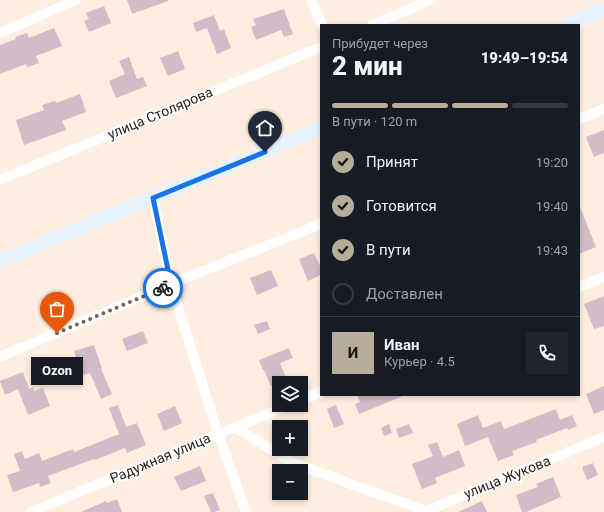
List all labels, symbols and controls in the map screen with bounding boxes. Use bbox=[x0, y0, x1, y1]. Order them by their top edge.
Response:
text: Прибудет через bbox=[332, 36, 428, 51]
text: 19:49–19:54 bbox=[481, 49, 568, 67]
text: 2 мин bbox=[332, 51, 403, 81]
street label: улица Столярова bbox=[105, 84, 215, 142]
pin bbox=[248, 111, 282, 152]
text: В пути · 120 m bbox=[332, 114, 417, 129]
icon: home bbox=[254, 117, 276, 139]
icon: check bbox=[332, 151, 354, 173]
text: Принят bbox=[366, 153, 418, 171]
text: 19:20 bbox=[536, 155, 568, 170]
icon: check bbox=[332, 195, 354, 217]
text: Готовится bbox=[366, 197, 437, 215]
text: 19:40 bbox=[536, 199, 568, 214]
icon: check bbox=[332, 239, 354, 261]
text: В пути bbox=[366, 241, 411, 259]
text: 19:43 bbox=[536, 243, 568, 258]
courier bbox=[143, 268, 183, 308]
icon: bike bbox=[152, 277, 174, 299]
text: Доставлен bbox=[366, 285, 443, 303]
pin bbox=[40, 292, 74, 333]
icon: bag bbox=[46, 298, 68, 320]
button: phone bbox=[526, 332, 568, 374]
text: Иван bbox=[384, 336, 420, 354]
text: И bbox=[348, 344, 358, 362]
text: Курьер · 4.5 bbox=[384, 354, 455, 369]
callout: Ozon bbox=[31, 357, 83, 385]
text: Ozon bbox=[42, 363, 72, 378]
map controls bbox=[272, 376, 308, 500]
button: layers bbox=[272, 376, 308, 412]
button: + bbox=[272, 420, 308, 456]
street label: Радужная улица bbox=[107, 430, 213, 486]
street label: улица Жукова bbox=[461, 452, 553, 502]
button: − bbox=[272, 464, 308, 500]

